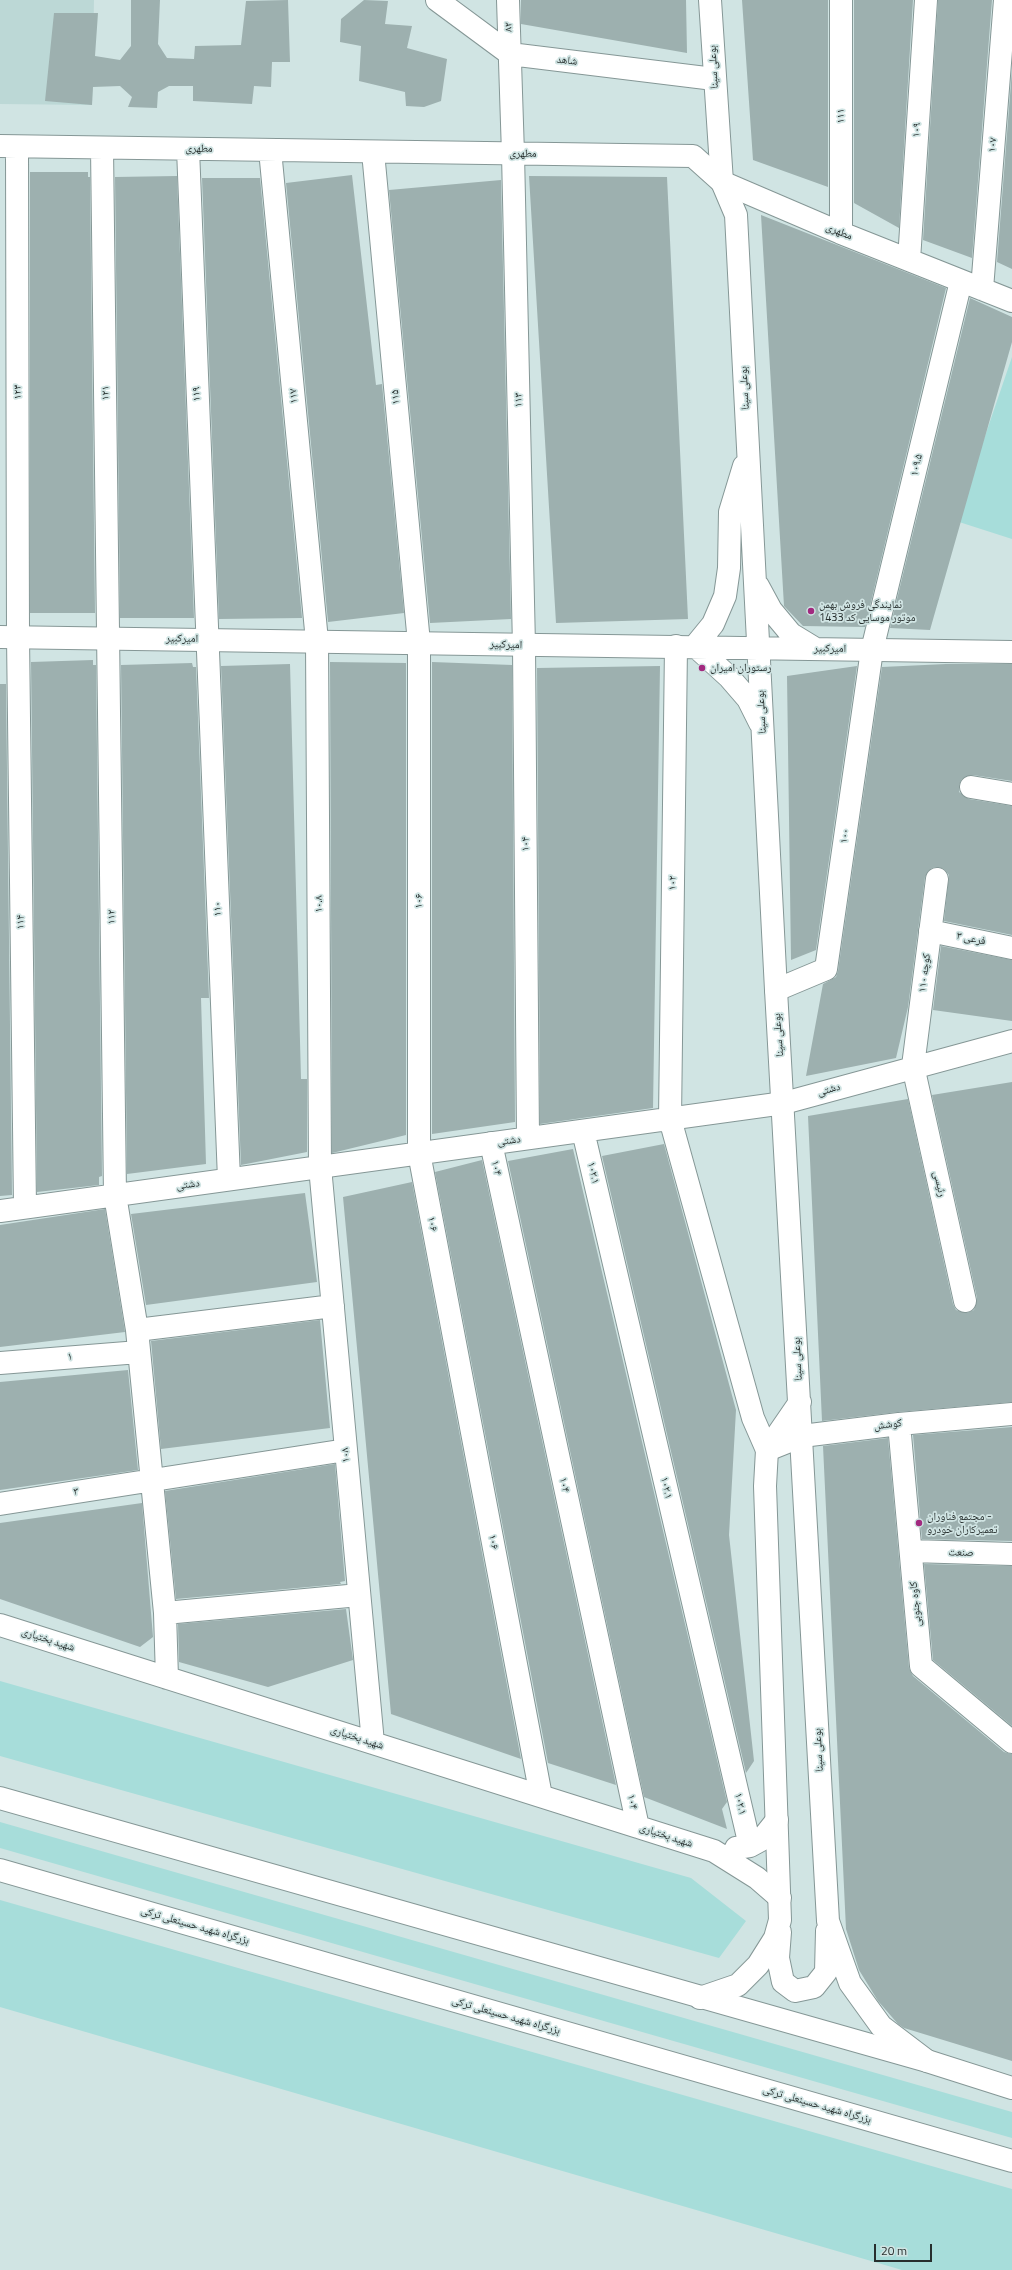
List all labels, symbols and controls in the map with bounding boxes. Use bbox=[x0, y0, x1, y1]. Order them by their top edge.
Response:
street label: ۸۲ bbox=[502, 22, 516, 32]
street label: بوعلی سینا bbox=[706, 45, 722, 89]
street label: شاهد bbox=[556, 53, 578, 69]
street label: ۱۱۱ bbox=[834, 109, 848, 123]
street label: ۱۰۹ bbox=[910, 122, 924, 138]
street label: ۱۰۷ bbox=[986, 137, 1000, 153]
street label: مطهری bbox=[185, 142, 213, 156]
street label: مطهری bbox=[509, 147, 537, 161]
street label: مطهری bbox=[824, 221, 854, 243]
street label: بوعلی سینا bbox=[737, 366, 753, 410]
street label: ۱۲۳ bbox=[11, 385, 25, 399]
street label: ۱۲۱ bbox=[99, 385, 113, 401]
street label: ۱۱۹ bbox=[190, 386, 204, 402]
street label: ۱۱۷ bbox=[287, 388, 301, 404]
street label: ۱۱۵ bbox=[389, 389, 403, 405]
street label: ۱۱۳ bbox=[512, 392, 526, 408]
street label: ۱۰۹.۵ bbox=[908, 453, 926, 477]
place label: نمایندگی فروش بهمن موتور موسایی کد 1433 bbox=[819, 598, 916, 624]
marker: نمایندگی فروش بهمن موتور موسایی کد 1433 bbox=[806, 606, 816, 616]
street label: امیرکبیر bbox=[166, 632, 198, 646]
street label: امیرکبیر bbox=[490, 638, 522, 652]
street label: امیرکبیر bbox=[814, 642, 846, 656]
place label: رستوران امیران bbox=[710, 661, 771, 675]
marker: رستوران امیران bbox=[697, 663, 707, 673]
street label: بوعلی سینا bbox=[754, 690, 770, 734]
street label: ۱۰۰ bbox=[837, 828, 853, 844]
street label: ۱۰۴ bbox=[519, 836, 533, 852]
street label: ۱۰۲ bbox=[666, 875, 680, 891]
street label: ۱۰۶ bbox=[412, 894, 426, 908]
street label: ۱۰.۸ bbox=[312, 895, 326, 913]
street label: ۱۱۰ bbox=[211, 901, 225, 917]
street label: ۱۱۲ bbox=[105, 909, 119, 925]
street label: ۱۱۴ bbox=[14, 914, 28, 930]
street label: فرعی ۳ bbox=[955, 929, 987, 949]
street label: کوچه ۱۱۰ bbox=[916, 953, 934, 993]
street label: بوعلی سینا bbox=[771, 1013, 787, 1057]
street label: دشتی bbox=[816, 1080, 842, 1100]
street label: دشتی bbox=[497, 1133, 521, 1149]
street label: ۱۰۴ bbox=[488, 1159, 504, 1177]
street label: ۱۰۲.۱ bbox=[584, 1161, 602, 1185]
street label: رئیسی bbox=[930, 1170, 948, 1198]
street label: دشتی bbox=[176, 1177, 200, 1193]
street label: ۱۰۶ bbox=[424, 1215, 440, 1233]
street label: بوعلی سینا bbox=[790, 1337, 806, 1381]
street label: ۱ bbox=[67, 1350, 73, 1364]
street label: کوشش bbox=[873, 1417, 903, 1433]
street label: ۱۰۸ bbox=[339, 1447, 353, 1463]
street label: ۱۰۴ bbox=[556, 1476, 572, 1494]
street label: ۱۰۲.۱ bbox=[657, 1476, 675, 1500]
street label: ۳ bbox=[73, 1485, 79, 1499]
place label: مجتمع فناوران - تعمیرکاران خودرو bbox=[927, 1510, 997, 1536]
marker: مجتمع فناوران - تعمیرکاران خودرو bbox=[914, 1518, 924, 1528]
street label: ۱۰۶ bbox=[485, 1533, 501, 1551]
street label: صنعت bbox=[948, 1546, 974, 1560]
street label: کاوه جنوبی bbox=[907, 1581, 925, 1627]
street label: شهید بختیاری bbox=[20, 1625, 76, 1655]
street label: شهید بختیاری bbox=[329, 1723, 385, 1753]
street label: بوعلی سینا bbox=[811, 1728, 827, 1772]
street label: ۱۰۲.۱ bbox=[731, 1792, 749, 1816]
street label: ۱۰۴ bbox=[624, 1793, 640, 1811]
street label: شهید بختیاری bbox=[638, 1821, 694, 1851]
street label: بزرگراه شهید حسینعلی ترکی bbox=[139, 1904, 251, 1948]
street label: بزرگراه شهید حسینعلی ترکی bbox=[450, 1994, 562, 2038]
street label: بزرگراه شهید حسینعلی ترکی bbox=[761, 2083, 873, 2127]
scale bar bbox=[876, 2236, 934, 2262]
text: 20 m bbox=[881, 2241, 907, 2260]

